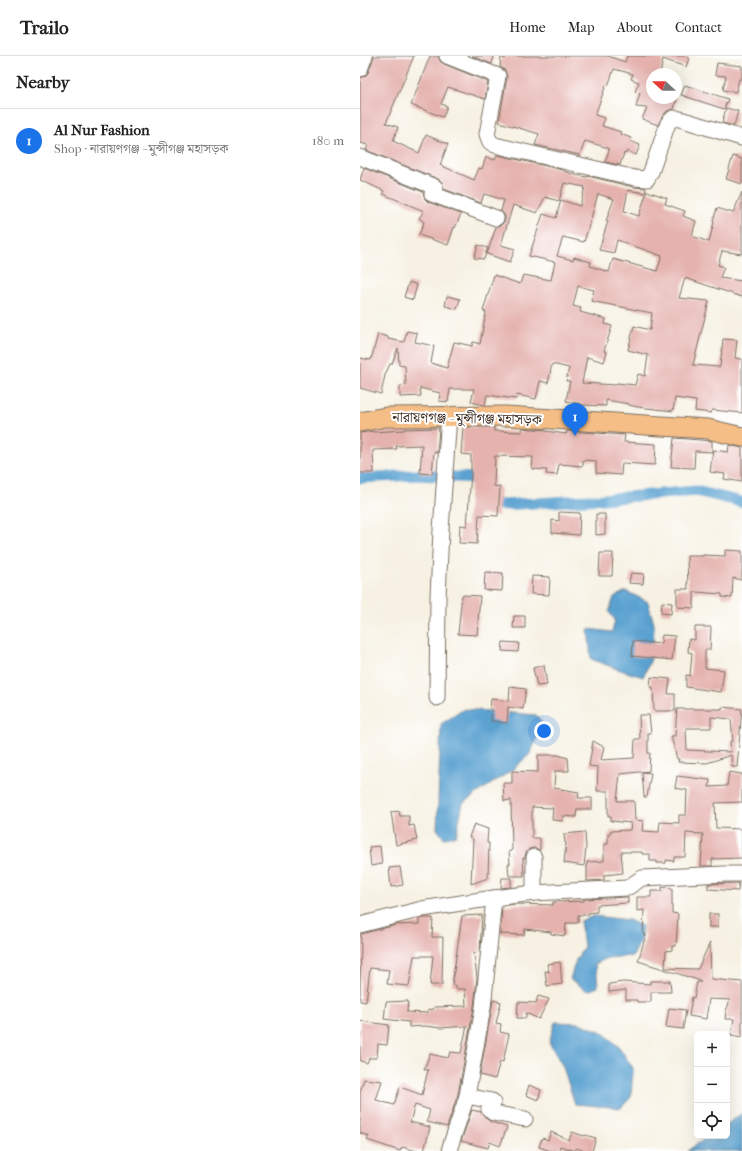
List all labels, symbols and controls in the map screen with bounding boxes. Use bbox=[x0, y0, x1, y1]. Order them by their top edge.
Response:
text: Trailo bbox=[20, 17, 69, 39]
text: Home bbox=[509, 19, 546, 36]
text: Map bbox=[568, 19, 595, 36]
text: About bbox=[617, 19, 653, 36]
text: Contact bbox=[675, 19, 722, 36]
north arrow bbox=[646, 68, 682, 104]
text: Nearby bbox=[16, 72, 70, 92]
text: Al Nur Fashion bbox=[54, 121, 150, 139]
text: 1 bbox=[27, 133, 31, 148]
text: 180 m bbox=[312, 133, 344, 148]
text: Shop · নারায়ণগঞ্জ - মুন্সীগঞ্জ মহাসড়ক bbox=[54, 141, 228, 156]
pin: 1 bbox=[562, 403, 588, 436]
street label: নারায়ণগঞ্জ - মুন্সীগঞ্জ মহাসড়ক bbox=[391, 409, 543, 428]
your location bbox=[534, 721, 554, 741]
map controls bbox=[694, 1031, 730, 1139]
button: + bbox=[694, 1031, 730, 1067]
button: − bbox=[694, 1067, 730, 1103]
button: locate bbox=[694, 1103, 730, 1139]

